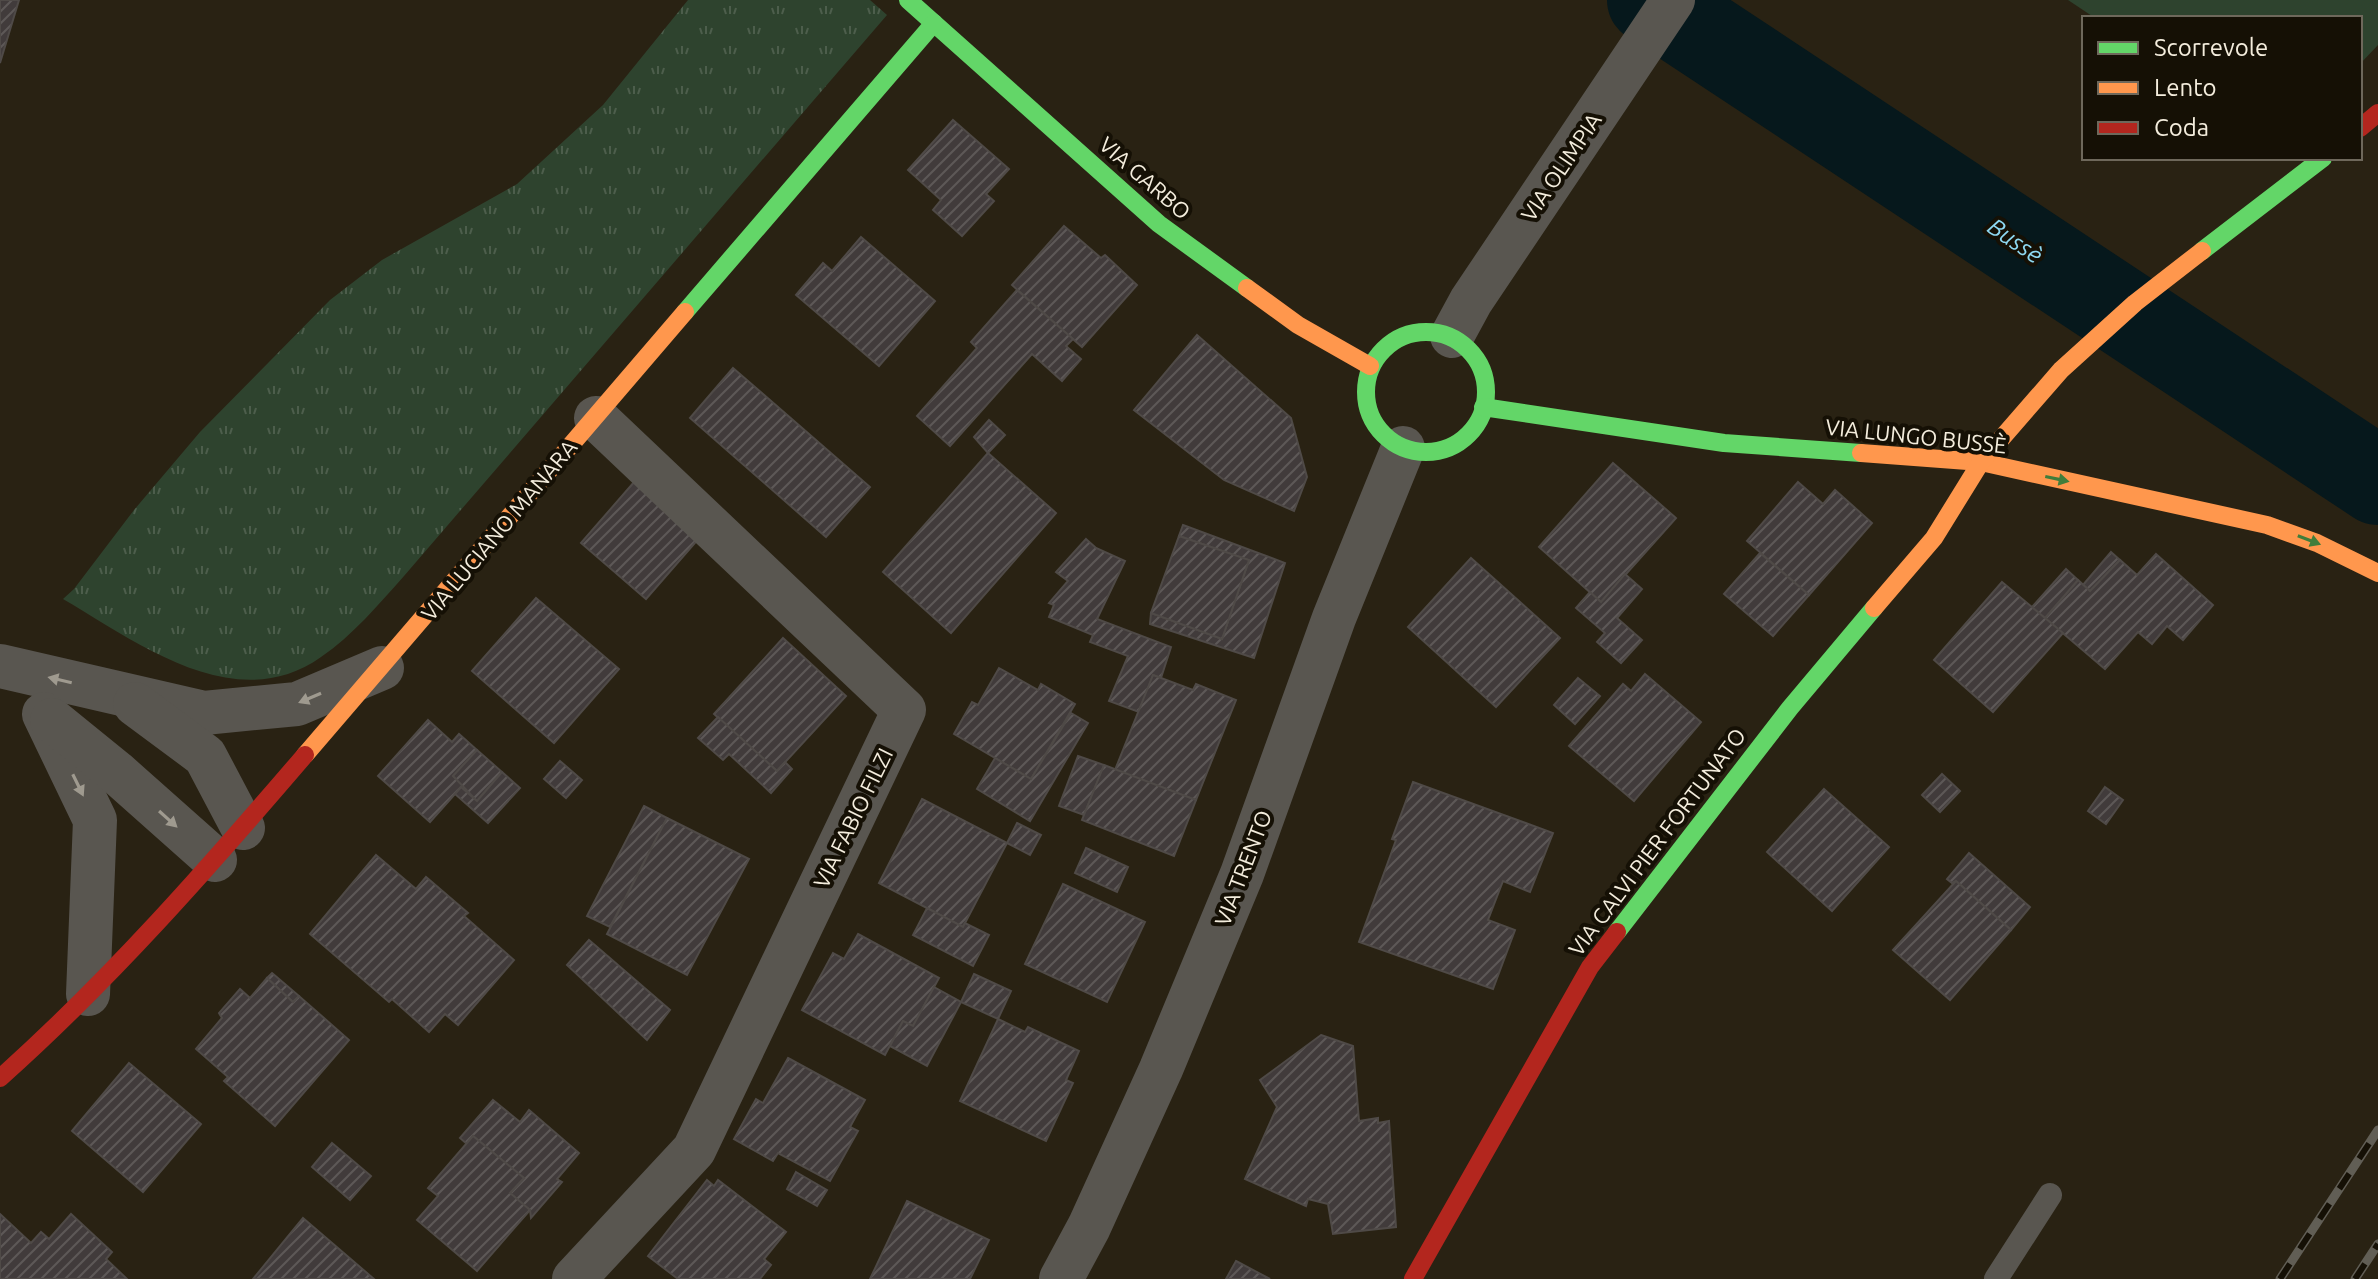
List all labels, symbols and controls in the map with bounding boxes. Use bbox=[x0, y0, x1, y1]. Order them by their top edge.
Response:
legend bbox=[2082, 16, 2362, 160]
text: Scorrevole bbox=[2154, 34, 2268, 61]
text: Lento bbox=[2154, 74, 2217, 101]
street label: VIA OLIMPIA bbox=[1515, 107, 1606, 226]
text: Coda bbox=[2154, 114, 2209, 141]
street label: VIA GARBO bbox=[1095, 131, 1196, 224]
water label: Bussè bbox=[1983, 213, 2048, 269]
street label: VIA LUNGO BUSSÈ bbox=[1824, 413, 2008, 457]
street label: VIA LUCIANO MANARA bbox=[416, 434, 582, 625]
one-way arrow bbox=[2045, 473, 2070, 486]
one-way arrow bbox=[2298, 534, 2322, 547]
one-way arrow bbox=[48, 673, 73, 686]
one-way arrow bbox=[298, 692, 322, 705]
street label: VIA CALVI PIER FORTUNATO bbox=[1563, 723, 1750, 960]
street label: VIA FABIO FILZI bbox=[808, 744, 897, 892]
one-way arrow bbox=[71, 773, 85, 796]
street label: VIA TRENTO bbox=[1209, 806, 1276, 929]
one-way arrow bbox=[159, 809, 178, 827]

